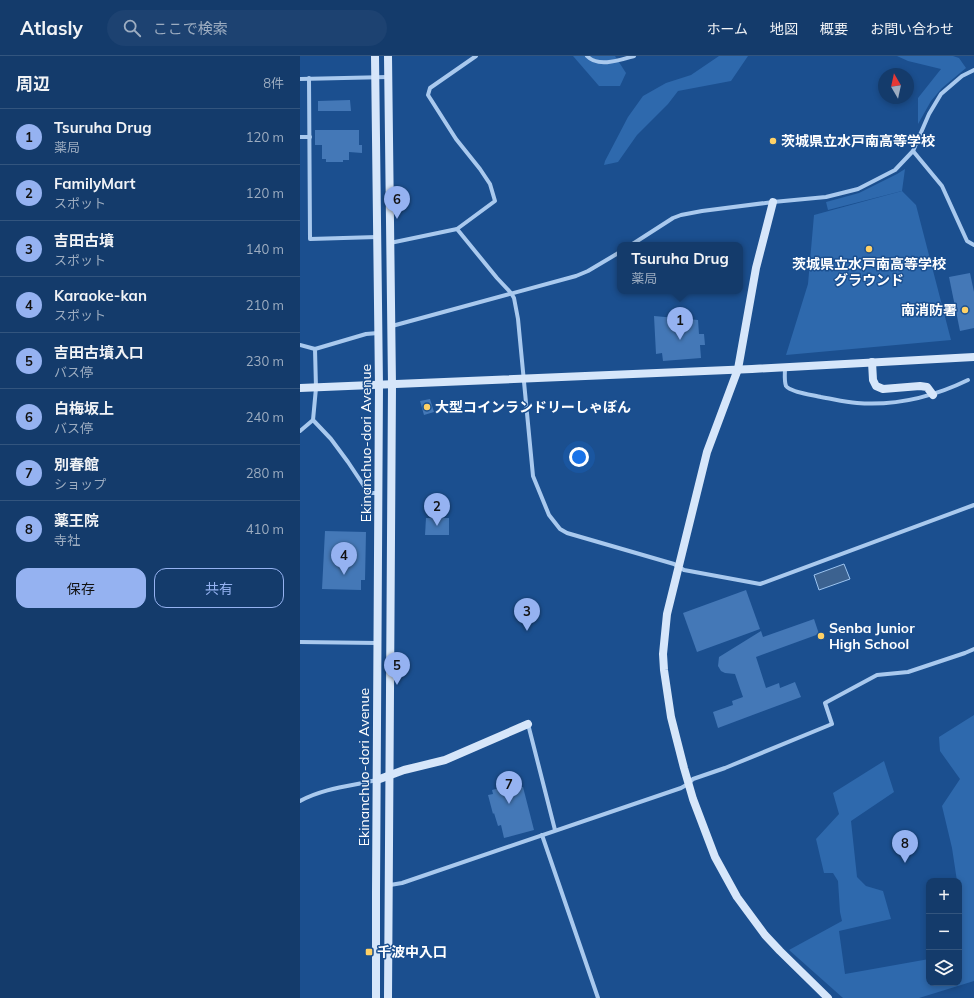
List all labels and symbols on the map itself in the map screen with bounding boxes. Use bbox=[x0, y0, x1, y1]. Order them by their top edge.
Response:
north arrow bbox=[878, 68, 914, 104]
place label: 茨城県立水戸南高等学校 bbox=[781, 132, 935, 150]
marker: 茨城県立水戸南高等学校 bbox=[768, 136, 778, 146]
pin: 6 bbox=[384, 186, 410, 219]
marker: 茨城県立水戸南高等学校 グラウンド bbox=[864, 244, 874, 254]
place label: 茨城県立水戸南高等学校 グラウンド bbox=[792, 255, 946, 289]
place label: 南消防署 bbox=[901, 301, 957, 319]
marker: 南消防署 bbox=[960, 305, 970, 315]
pin: 1 bbox=[667, 307, 693, 340]
street label: Ekinanchuo-dori Avenue bbox=[357, 364, 375, 522]
place label: 大型コインランドリーしゃぼん bbox=[435, 398, 631, 416]
marker: 大型コインランドリーしゃぼん bbox=[422, 402, 432, 412]
your location bbox=[569, 447, 589, 467]
pin: 2 bbox=[424, 493, 450, 526]
pin: 4 bbox=[331, 542, 357, 575]
pin: 3 bbox=[514, 598, 540, 631]
place label: Senba Junior High School bbox=[829, 619, 915, 653]
marker: Senba Junior High School bbox=[816, 631, 826, 641]
pin: 5 bbox=[384, 652, 410, 685]
street label: Ekinanchuo-dori Avenue bbox=[355, 688, 373, 846]
pin: 7 bbox=[496, 771, 522, 804]
pin: 8 bbox=[892, 830, 918, 863]
place label: 千波中入口 bbox=[377, 943, 447, 961]
marker: 千波中入口 bbox=[364, 947, 374, 957]

